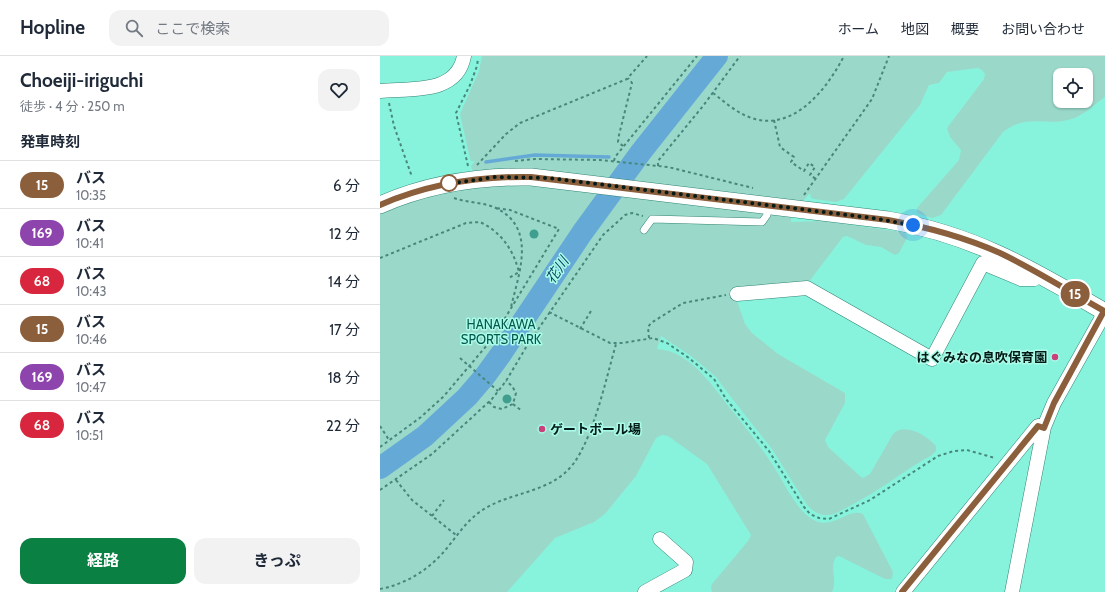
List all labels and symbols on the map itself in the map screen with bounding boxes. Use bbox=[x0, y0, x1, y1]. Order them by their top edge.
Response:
unlabelled marker bbox=[440, 174, 458, 192]
your location bbox=[903, 215, 923, 235]
water label: 花川 bbox=[542, 252, 573, 287]
line badge: 15 bbox=[1057, 281, 1093, 307]
park label: HANAKAWA SPORTS PARK bbox=[461, 316, 542, 347]
place label: はぐみなの息吹保育園 bbox=[917, 349, 1047, 365]
marker: はぐみなの息吹保育園 bbox=[1050, 352, 1060, 362]
place label: ゲートボール場 bbox=[550, 421, 641, 437]
marker: ゲートボール場 bbox=[537, 424, 547, 434]

